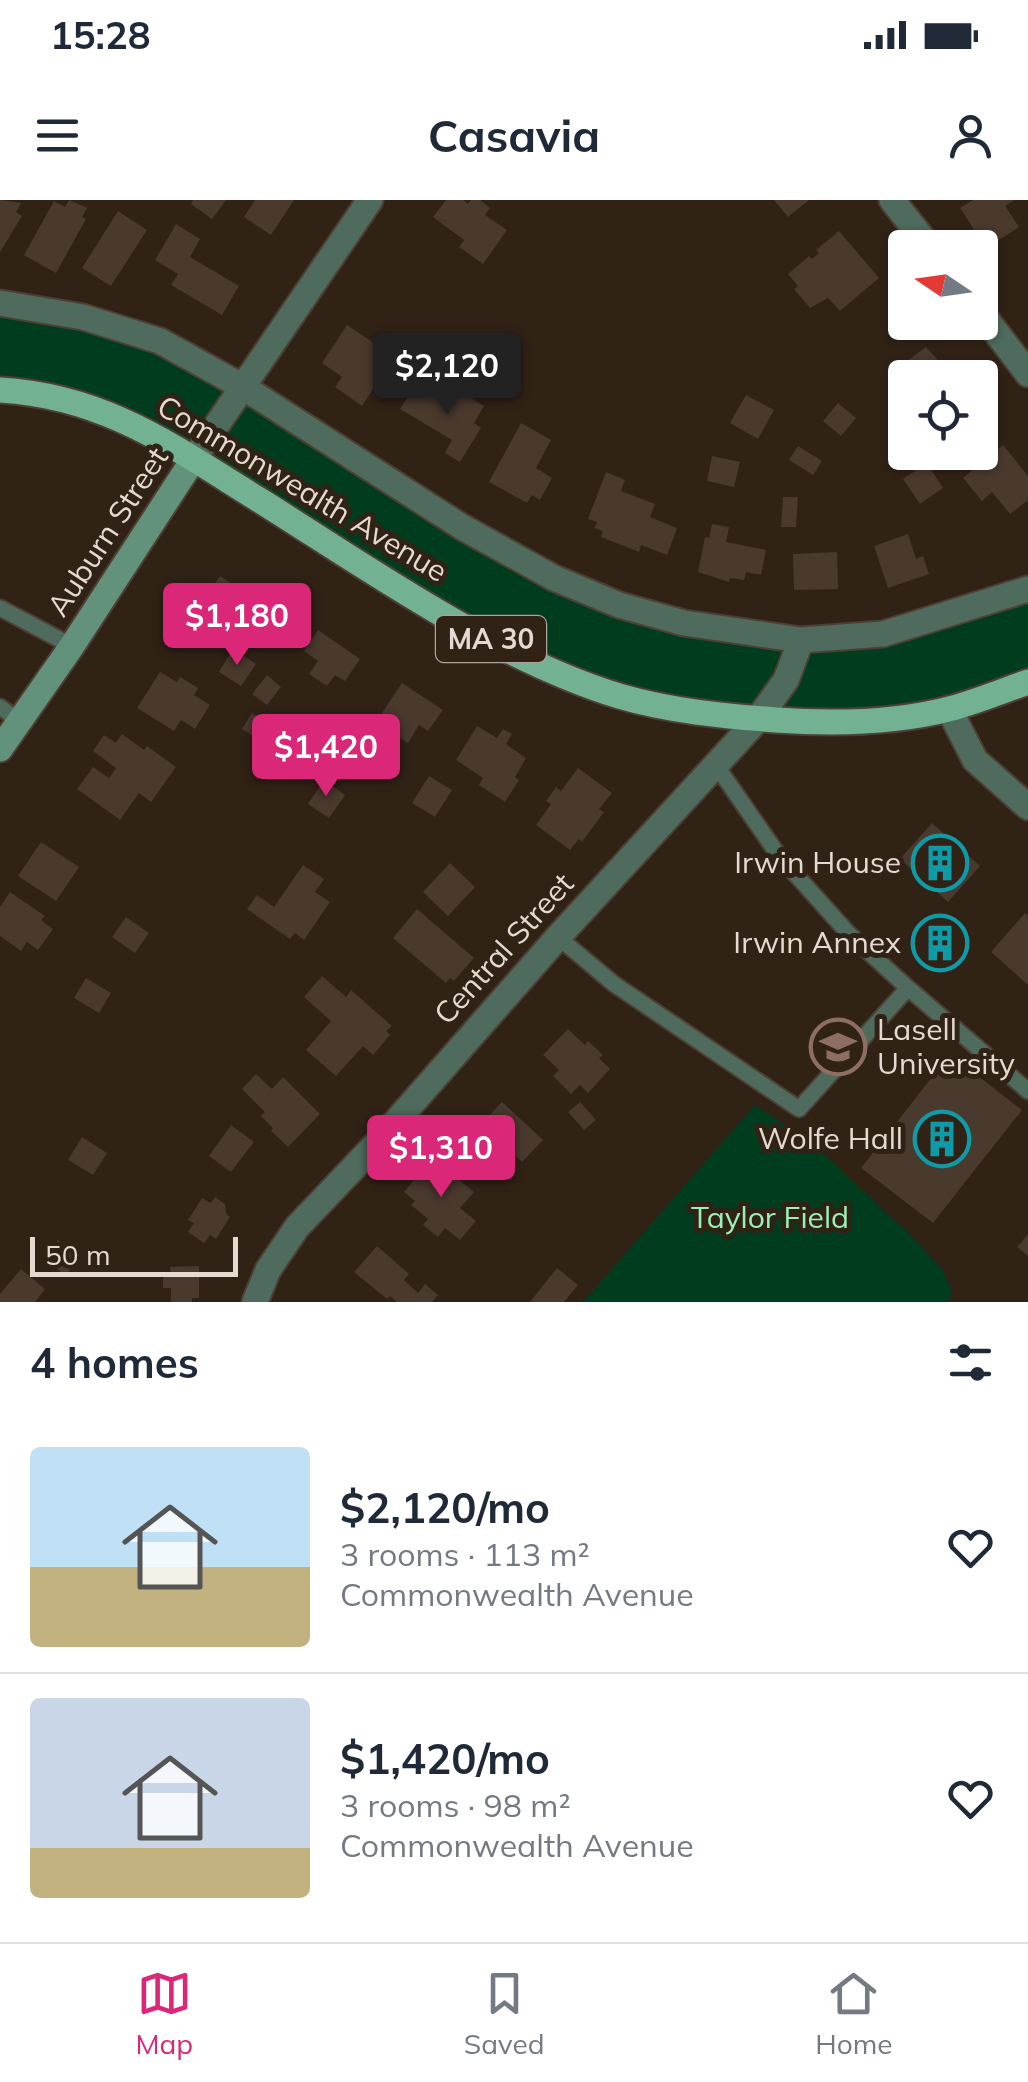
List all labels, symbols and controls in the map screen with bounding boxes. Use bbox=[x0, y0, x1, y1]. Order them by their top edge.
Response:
text: 15:28 bbox=[50, 11, 151, 59]
text: Casavia bbox=[428, 107, 600, 163]
icon: menu bbox=[30, 108, 85, 163]
icon: person bbox=[943, 108, 998, 163]
north arrow bbox=[888, 230, 998, 340]
map controls bbox=[888, 230, 998, 470]
pin: $2,120 bbox=[366, 333, 528, 418]
text: $2,120 bbox=[395, 345, 499, 385]
button: locate bbox=[888, 360, 998, 470]
street label: Commonwealth Avenue bbox=[151, 386, 454, 590]
street label: Auburn Street bbox=[38, 440, 176, 623]
pin: $1,180 bbox=[156, 583, 318, 668]
text: $1,180 bbox=[185, 595, 289, 635]
road number: MA 30 bbox=[436, 616, 546, 662]
pin: $1,420 bbox=[245, 714, 407, 799]
text: $1,420 bbox=[274, 726, 378, 766]
building icon: Irwin House bbox=[910, 833, 970, 893]
place label: Irwin House bbox=[734, 843, 901, 881]
street label: Central Street bbox=[425, 865, 581, 1032]
building icon: Irwin Annex bbox=[910, 913, 970, 973]
place label: Irwin Annex bbox=[733, 923, 901, 961]
place label: Lasell University bbox=[877, 1010, 1015, 1082]
school or university icon: Lasell University bbox=[808, 1017, 868, 1077]
building icon: Wolfe Hall bbox=[912, 1109, 972, 1169]
pin: $1,310 bbox=[360, 1115, 522, 1200]
place label: Wolfe Hall bbox=[758, 1119, 903, 1157]
text: $1,310 bbox=[389, 1127, 493, 1167]
park label: Taylor Field bbox=[691, 1198, 849, 1236]
scale bar bbox=[30, 1232, 238, 1276]
text: 50 m bbox=[45, 1237, 111, 1272]
icon: filters bbox=[943, 1335, 998, 1390]
text: 4 homes bbox=[30, 1336, 199, 1389]
text: $2,120/mo bbox=[340, 1481, 550, 1534]
icon: home bbox=[110, 1487, 230, 1607]
icon: heart bbox=[943, 1520, 998, 1575]
text: 3 rooms · 113 m² bbox=[340, 1534, 590, 1574]
text: Commonwealth Avenue bbox=[340, 1574, 694, 1614]
text: $1,420/mo bbox=[340, 1732, 550, 1785]
icon: home bbox=[110, 1738, 230, 1858]
icon: heart bbox=[943, 1771, 998, 1826]
text: 3 rooms · 98 m² bbox=[340, 1785, 571, 1825]
text: Commonwealth Avenue bbox=[340, 1825, 694, 1865]
tab: Map bbox=[135, 1966, 193, 2061]
tab: Saved bbox=[464, 1966, 545, 2061]
tab: Home bbox=[815, 1966, 893, 2061]

